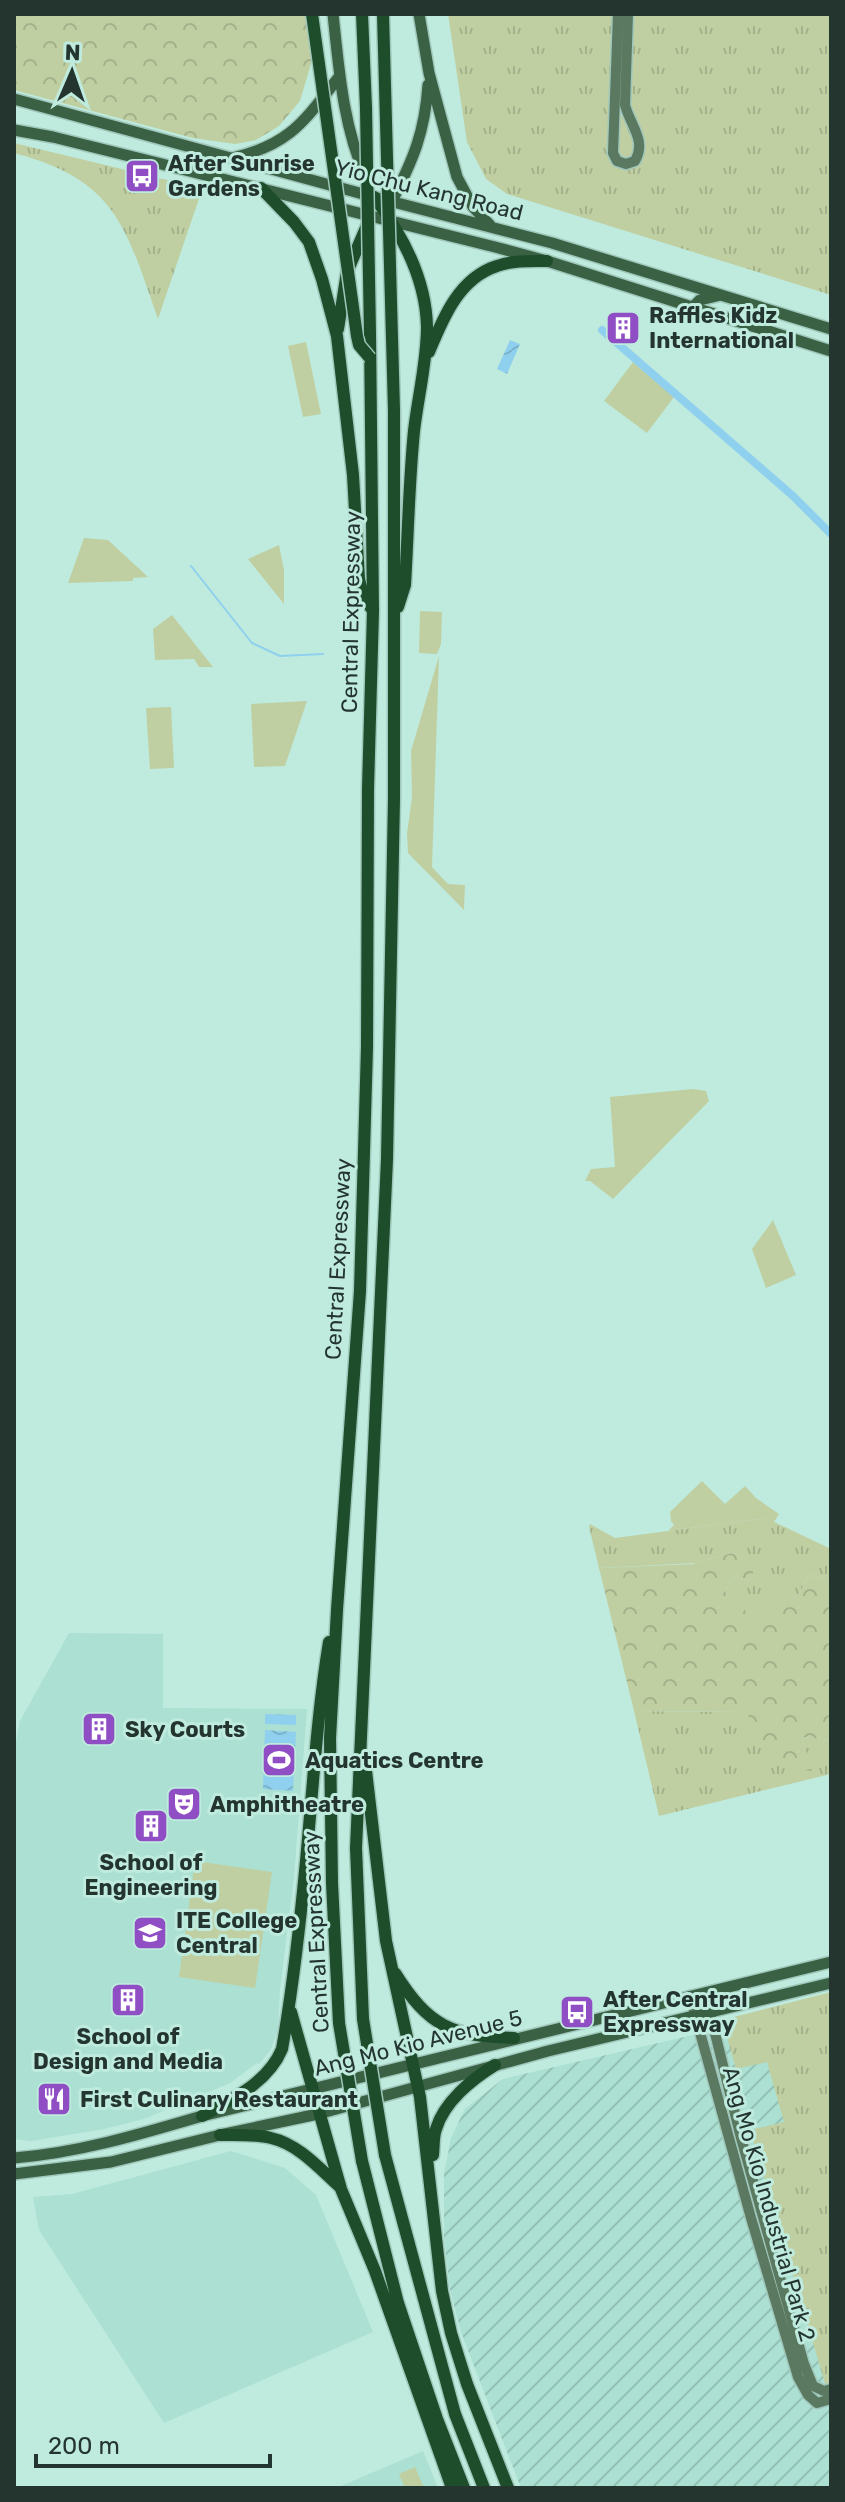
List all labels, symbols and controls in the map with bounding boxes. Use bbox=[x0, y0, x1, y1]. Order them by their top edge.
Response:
north arrow bbox=[32, 32, 112, 112]
text: N bbox=[64, 39, 81, 66]
place label: After Sunrise Gardens bbox=[168, 150, 315, 202]
street label: Yio Chu Kang Road bbox=[332, 154, 526, 226]
bus stop icon: After Sunrise Gardens bbox=[123, 157, 161, 195]
place label: Raffles Kidz International bbox=[649, 302, 794, 354]
building icon: Raffles Kidz International bbox=[604, 309, 642, 347]
street label: Central Expressway bbox=[336, 511, 366, 713]
street label: Central Expressway bbox=[319, 1157, 357, 1361]
building icon: Sky Courts bbox=[80, 1710, 118, 1748]
place label: Sky Courts bbox=[125, 1716, 245, 1743]
sports icon: Aquatics Centre bbox=[260, 1741, 298, 1779]
place label: Aquatics Centre bbox=[305, 1747, 484, 1774]
theatre icon: Amphitheatre bbox=[165, 1785, 203, 1823]
place label: Amphitheatre bbox=[210, 1791, 364, 1818]
building icon: School of Engineering bbox=[132, 1807, 170, 1845]
street label: Central Expressway bbox=[297, 1830, 335, 2034]
place label: School of Engineering bbox=[84, 1849, 218, 1901]
place label: ITE College Central bbox=[176, 1907, 297, 1959]
school or university icon: ITE College Central bbox=[131, 1914, 169, 1952]
building icon: School of Design and Media bbox=[109, 1981, 147, 2019]
place label: After Central Expressway bbox=[603, 1986, 747, 2038]
bus stop icon: After Central Expressway bbox=[558, 1993, 596, 2031]
street label: Ang Mo Kio Avenue 5 bbox=[311, 2004, 525, 2082]
place label: School of Design and Media bbox=[33, 2023, 223, 2075]
street label: Ang Mo Kio Industrial Park 2 bbox=[717, 2064, 821, 2344]
restaurant icon: First Culinary Restaurant bbox=[35, 2080, 73, 2118]
place label: First Culinary Restaurant bbox=[80, 2086, 358, 2113]
scale bar bbox=[36, 2418, 270, 2468]
text: 200 m bbox=[48, 2432, 120, 2460]

